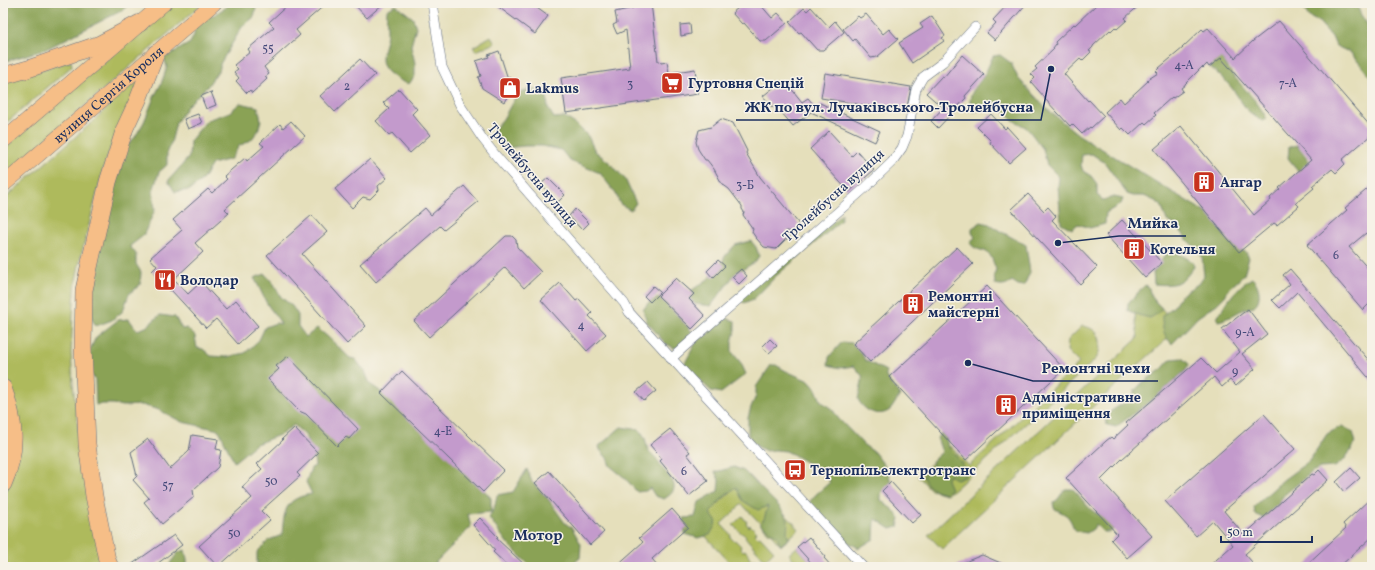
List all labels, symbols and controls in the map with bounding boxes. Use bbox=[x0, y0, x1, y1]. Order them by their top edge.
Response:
house number: 55 bbox=[262, 41, 274, 57]
street label: вулиця Сергія Короля bbox=[50, 42, 168, 148]
house number: 4-А bbox=[1174, 58, 1194, 74]
supermarket icon: Гуртовня Спецій bbox=[659, 70, 685, 96]
shop icon: Lakmus bbox=[497, 75, 523, 101]
place label: Гуртовня Спецій bbox=[688, 75, 804, 94]
house number: 7-А bbox=[1279, 76, 1298, 92]
house number: 3 bbox=[627, 77, 633, 93]
house number: 2 bbox=[344, 79, 350, 95]
place label: Lakmus bbox=[526, 80, 579, 99]
callout: ЖК по вул. Лучаківського-Тролейбусна bbox=[736, 93, 1041, 120]
text: ЖК по вул. Лучаківського-Тролейбусна bbox=[745, 98, 1033, 119]
street label: Тролейбусна вулиця bbox=[482, 120, 581, 232]
street label: Тролейбусна вулиця bbox=[779, 145, 889, 247]
building icon: Ангар bbox=[1191, 169, 1217, 195]
place label: Ангар bbox=[1220, 174, 1262, 193]
house number: 3-Б bbox=[736, 178, 754, 194]
callout: Мийка bbox=[1119, 209, 1186, 236]
text: Мийка bbox=[1128, 214, 1178, 235]
building icon: Котельня bbox=[1121, 236, 1147, 262]
place label: Котельня bbox=[1150, 241, 1216, 260]
house number: 6 bbox=[1333, 248, 1339, 264]
restaurant icon: Володар bbox=[152, 267, 178, 293]
place label: Володар bbox=[180, 272, 239, 291]
place label: Ремонтні майстерні bbox=[928, 288, 999, 323]
building icon: Ремонтні майстерні bbox=[900, 291, 926, 317]
house number: 4 bbox=[577, 318, 585, 334]
house number: 9-А bbox=[1235, 325, 1255, 341]
callout: Ремонтні цехи bbox=[1033, 354, 1158, 381]
text: Ремонтні цехи bbox=[1042, 359, 1151, 380]
house number: 9 bbox=[1232, 364, 1238, 380]
place label: Адміністративне приміщення bbox=[1022, 389, 1141, 424]
building icon: Адміністративне приміщення bbox=[993, 392, 1019, 418]
house number: 4-Е bbox=[434, 424, 452, 440]
bus stop icon: Тернопільелектротранс bbox=[782, 457, 808, 483]
place label: Тернопільелектротранс bbox=[810, 462, 976, 481]
house number: 6 bbox=[681, 464, 687, 480]
house number: 50 bbox=[265, 474, 277, 490]
house number: 57 bbox=[162, 478, 174, 494]
scale bar bbox=[1221, 518, 1312, 544]
text: 50 m bbox=[1227, 525, 1253, 541]
house number: 50 bbox=[228, 526, 240, 542]
district label: Мотор bbox=[514, 526, 562, 547]

